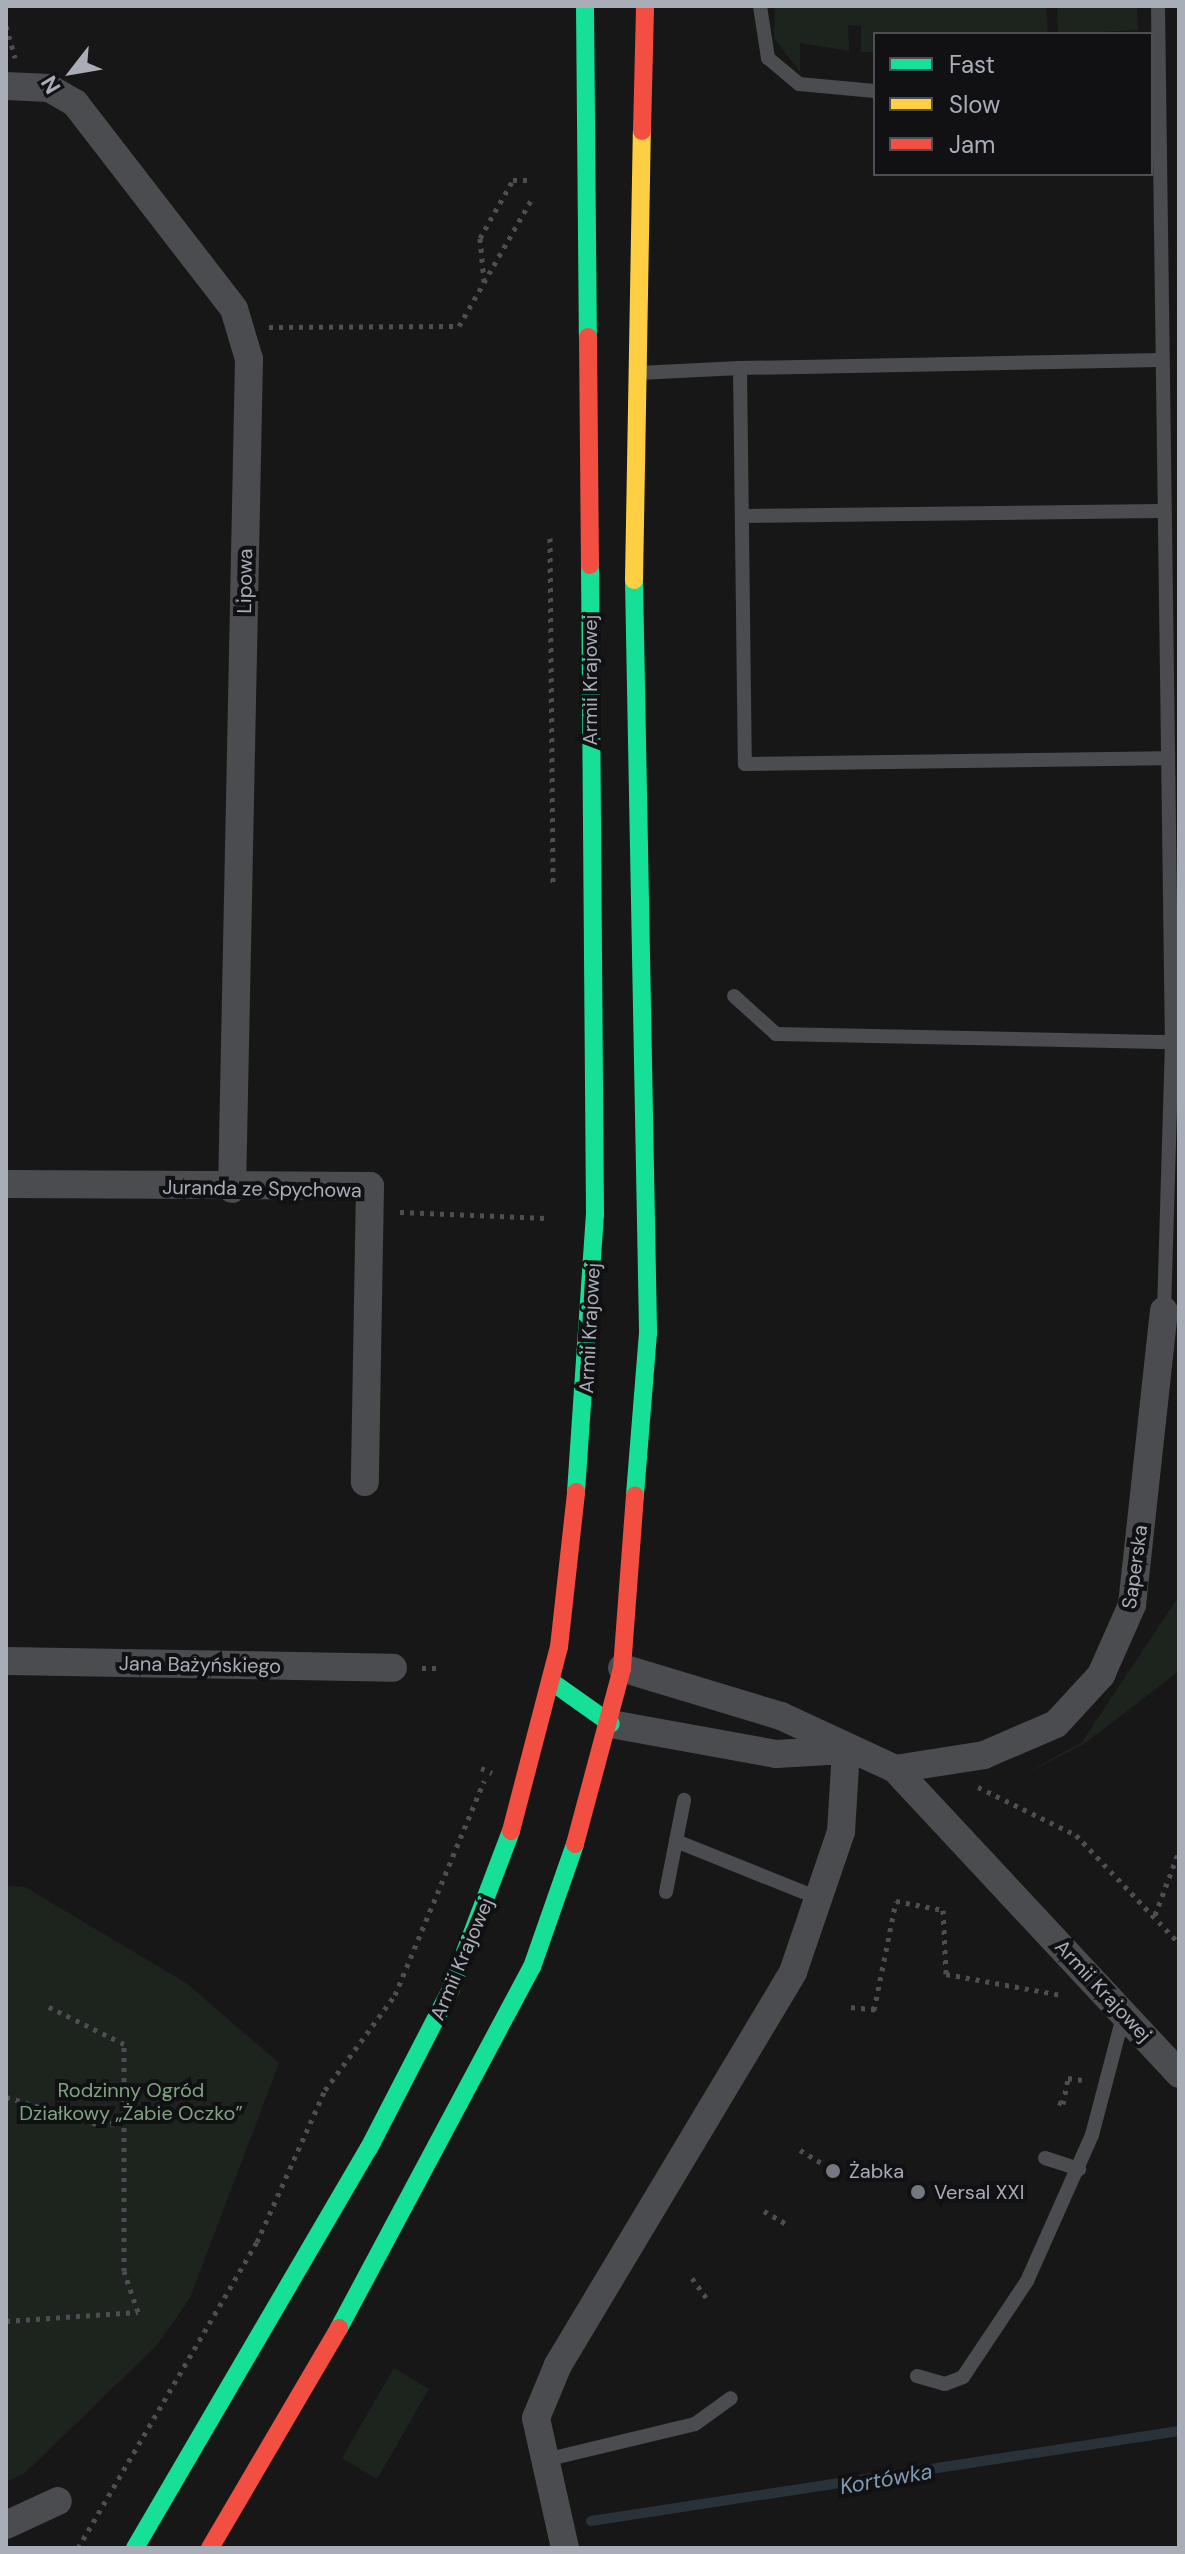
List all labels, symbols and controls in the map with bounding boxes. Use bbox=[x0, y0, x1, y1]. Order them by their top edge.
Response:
north arrow bbox=[32, 32, 112, 112]
legend bbox=[873, 32, 1153, 176]
text: Fast bbox=[949, 49, 995, 80]
text: N bbox=[34, 70, 68, 99]
text: Slow bbox=[949, 89, 1000, 120]
text: Jam bbox=[949, 129, 995, 160]
street label: Lipowa bbox=[232, 548, 258, 614]
street label: Armii Krajowej bbox=[578, 615, 602, 745]
street label: Juranda ze Spychowa bbox=[162, 1175, 362, 1203]
street label: Armii Krajowej bbox=[575, 1262, 605, 1394]
street label: Saperska bbox=[1117, 1523, 1153, 1611]
street label: Jana Bażyńskiego bbox=[119, 1652, 281, 1678]
street label: Armii Krajowej bbox=[425, 1894, 499, 2024]
street label: Armii Krajowej bbox=[1050, 1935, 1156, 2047]
park label: Rodzinny Ogród Działkowy „Żabie Oczko” bbox=[19, 2079, 243, 2126]
place label: Żabka bbox=[849, 2159, 904, 2183]
marker: Żabka bbox=[824, 2162, 842, 2180]
place label: Versal XXI bbox=[934, 2180, 1024, 2204]
marker: Versal XXI bbox=[909, 2183, 927, 2201]
water label: Kortówka bbox=[838, 2458, 934, 2500]

